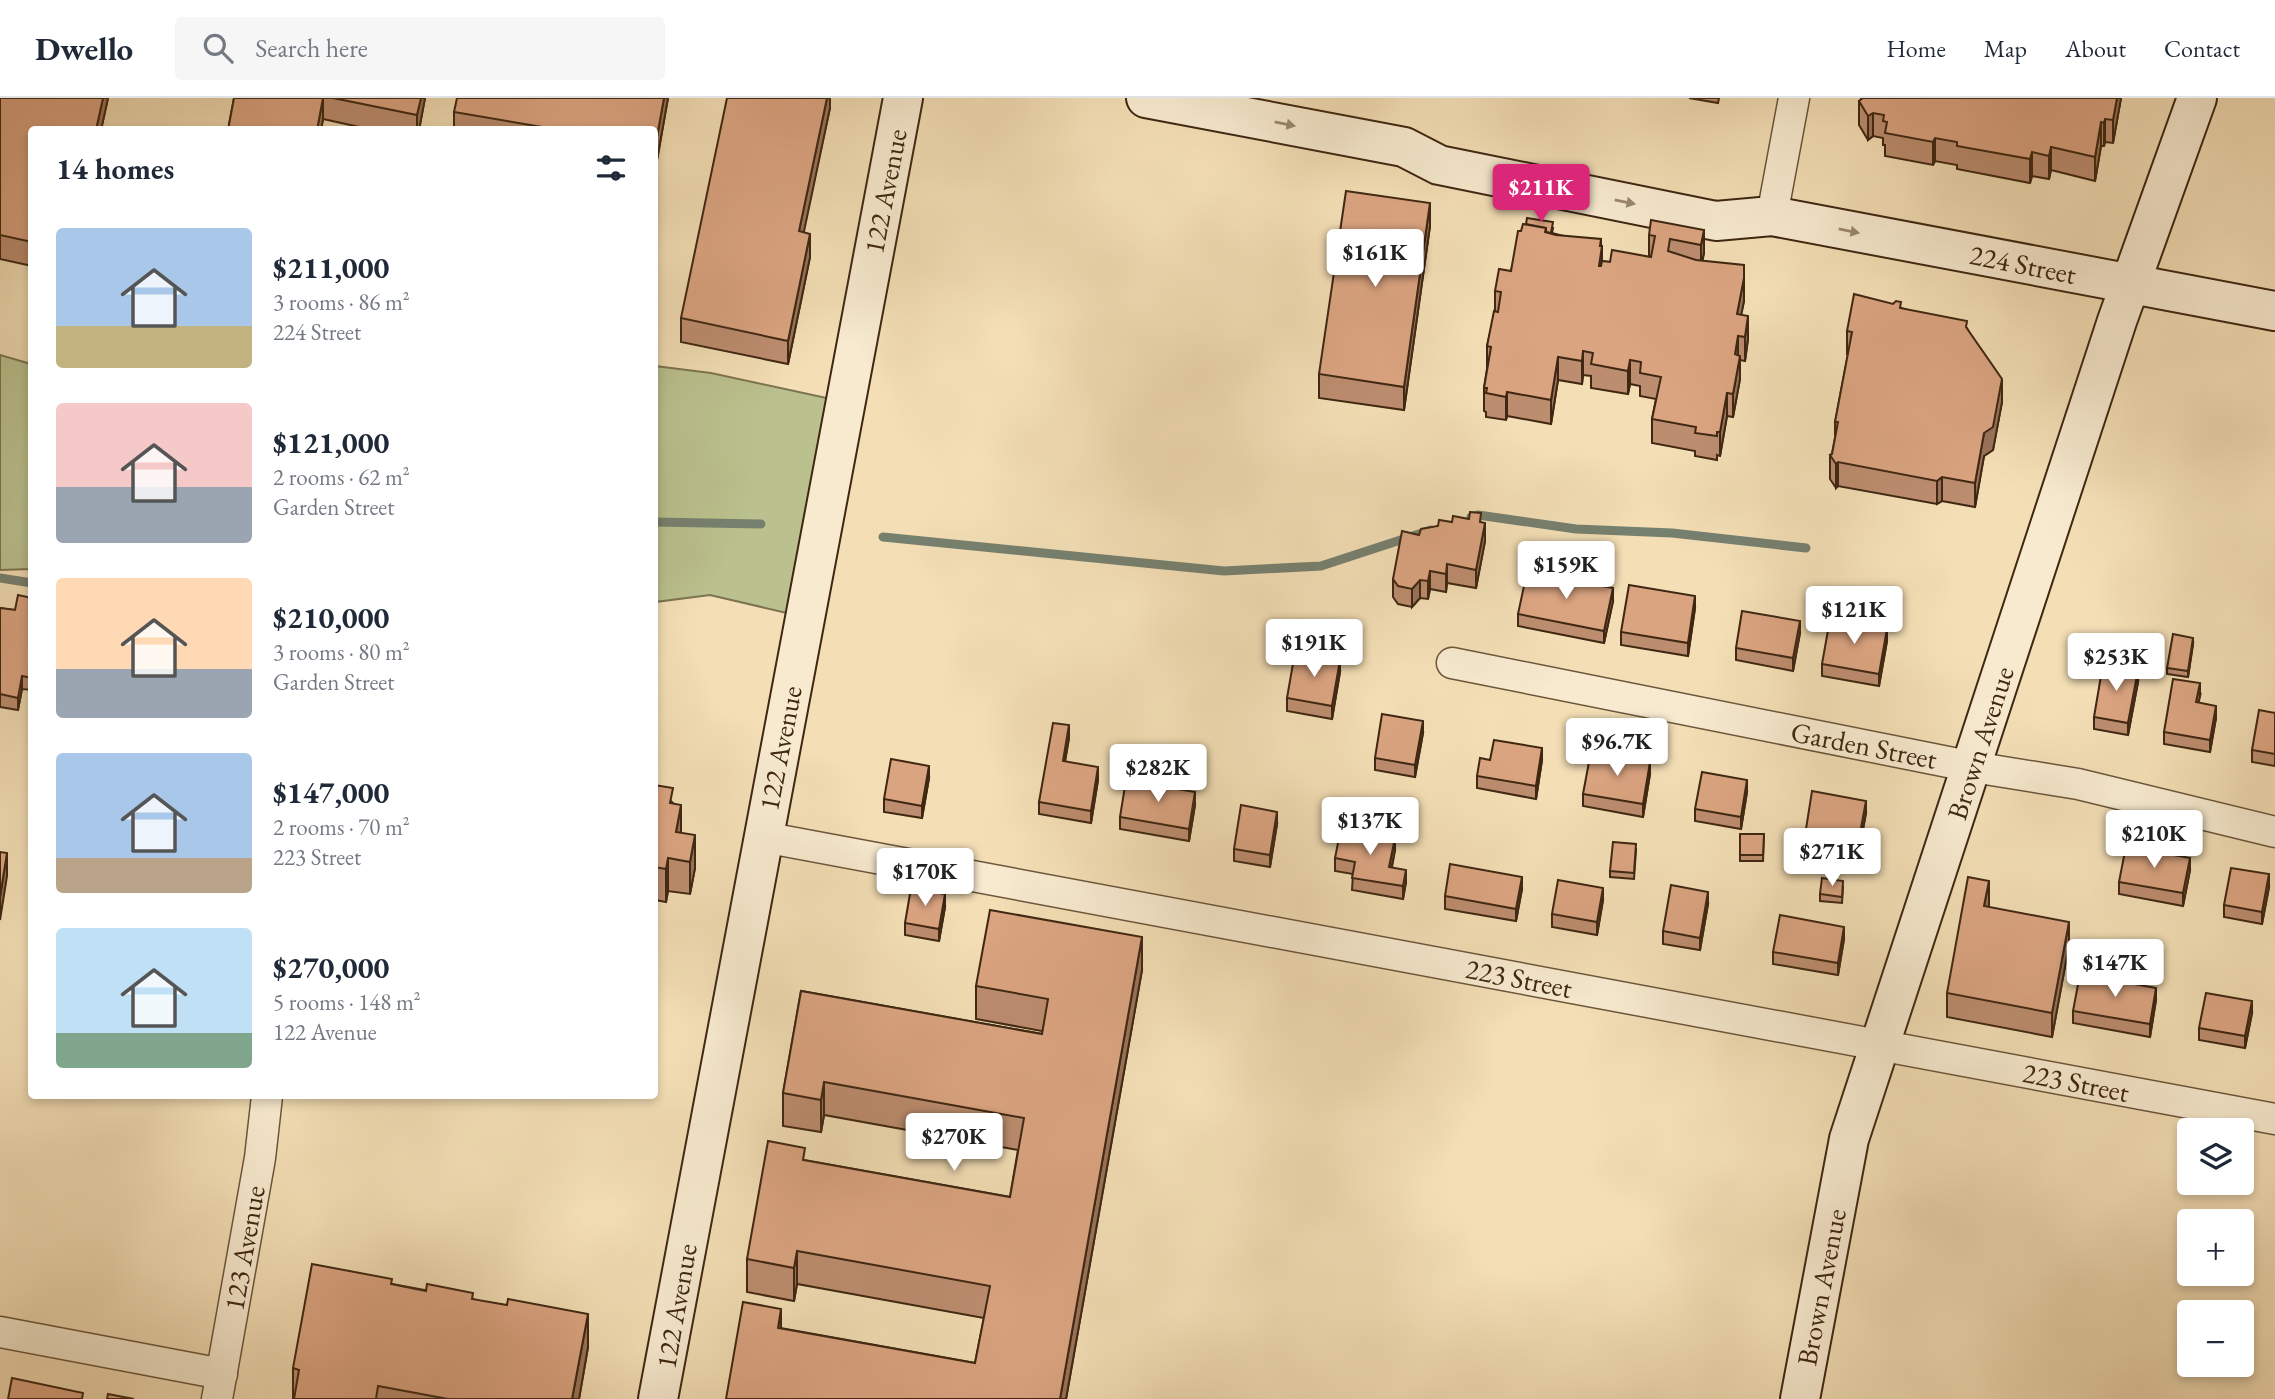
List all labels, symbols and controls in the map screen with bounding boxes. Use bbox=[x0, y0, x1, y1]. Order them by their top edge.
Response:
search box bbox=[175, 17, 665, 80]
text: Dwello bbox=[35, 27, 133, 70]
icon: search bbox=[199, 29, 237, 67]
text: Search here bbox=[255, 31, 368, 65]
text: Home bbox=[1886, 33, 1946, 64]
text: Map bbox=[1984, 33, 2027, 64]
text: About bbox=[2065, 33, 2126, 64]
text: Contact bbox=[2164, 33, 2240, 64]
one-way arrow bbox=[1275, 119, 1297, 130]
street label: 122 Avenue bbox=[855, 126, 915, 256]
text: 14 homes bbox=[56, 149, 174, 188]
icon: filters bbox=[592, 149, 630, 187]
pin: $211K bbox=[1492, 164, 1590, 224]
text: $211K bbox=[1509, 172, 1573, 202]
one-way arrow bbox=[1614, 197, 1636, 208]
one-way arrow bbox=[1839, 226, 1861, 237]
pin: $161K bbox=[1326, 230, 1424, 289]
street label: 224 Street bbox=[1967, 236, 2079, 292]
text: $161K bbox=[1343, 237, 1407, 267]
text: $211,000 bbox=[273, 248, 389, 287]
icon: home bbox=[112, 256, 196, 340]
text: 3 rooms · 86 m² bbox=[273, 287, 410, 317]
text: 224 Street bbox=[273, 317, 361, 347]
text: $121,000 bbox=[273, 423, 389, 462]
icon: home bbox=[112, 431, 196, 515]
text: 2 rooms · 62 m² bbox=[273, 462, 410, 492]
text: Garden Street bbox=[273, 492, 395, 522]
pin: $159K bbox=[1517, 542, 1615, 601]
text: $159K bbox=[1534, 549, 1598, 579]
pin: $121K bbox=[1805, 587, 1903, 646]
text: $121K bbox=[1822, 594, 1886, 624]
text: $210,000 bbox=[273, 598, 389, 637]
icon: home bbox=[112, 606, 196, 690]
pin: $191K bbox=[1265, 620, 1363, 679]
text: $191K bbox=[1282, 627, 1346, 657]
pin: $253K bbox=[2067, 634, 2165, 693]
text: 3 rooms · 80 m² bbox=[273, 637, 410, 667]
text: $253K bbox=[2084, 641, 2148, 671]
street label: Brown Avenue bbox=[1938, 662, 2022, 824]
text: Garden Street bbox=[273, 667, 395, 697]
street label: 122 Avenue bbox=[750, 683, 810, 813]
street label: Garden Street bbox=[1788, 713, 1940, 777]
pin: $96.7K bbox=[1560, 718, 1674, 778]
text: $96.7K bbox=[1582, 726, 1652, 756]
pin: $282K bbox=[1109, 744, 1207, 804]
text: $282K bbox=[1126, 752, 1190, 782]
text: $147,000 bbox=[273, 773, 389, 812]
icon: home bbox=[112, 781, 196, 865]
pin: $137K bbox=[1321, 798, 1419, 857]
text: $137K bbox=[1338, 805, 1402, 835]
pin: $210K bbox=[2105, 810, 2203, 870]
text: 2 rooms · 70 m² bbox=[273, 812, 410, 842]
text: $210K bbox=[2122, 818, 2186, 848]
pin: $271K bbox=[1783, 828, 1881, 888]
text: $271K bbox=[1800, 836, 1864, 866]
text: 223 Street bbox=[273, 842, 361, 872]
pin: $170K bbox=[876, 848, 974, 908]
text: $170K bbox=[893, 856, 957, 886]
pin: $147K bbox=[2066, 940, 2164, 999]
text: $147K bbox=[2083, 947, 2147, 977]
text: $270,000 bbox=[273, 948, 389, 987]
street label: 223 Street bbox=[1463, 950, 1575, 1006]
icon: home bbox=[112, 956, 196, 1040]
text: 5 rooms · 148 m² bbox=[273, 987, 421, 1017]
text: 122 Avenue bbox=[273, 1017, 377, 1047]
street label: 223 Street bbox=[2020, 1054, 2132, 1110]
pin: $270K bbox=[905, 1114, 1003, 1173]
map controls bbox=[2177, 1118, 2254, 1377]
button: layers bbox=[2177, 1118, 2254, 1195]
text: $270K bbox=[922, 1121, 986, 1151]
street label: 123 Avenue bbox=[215, 1183, 273, 1313]
street label: Brown Avenue bbox=[1788, 1205, 1854, 1369]
button: + bbox=[2177, 1209, 2254, 1286]
street label: 122 Avenue bbox=[647, 1241, 705, 1371]
button: − bbox=[2177, 1300, 2254, 1377]

